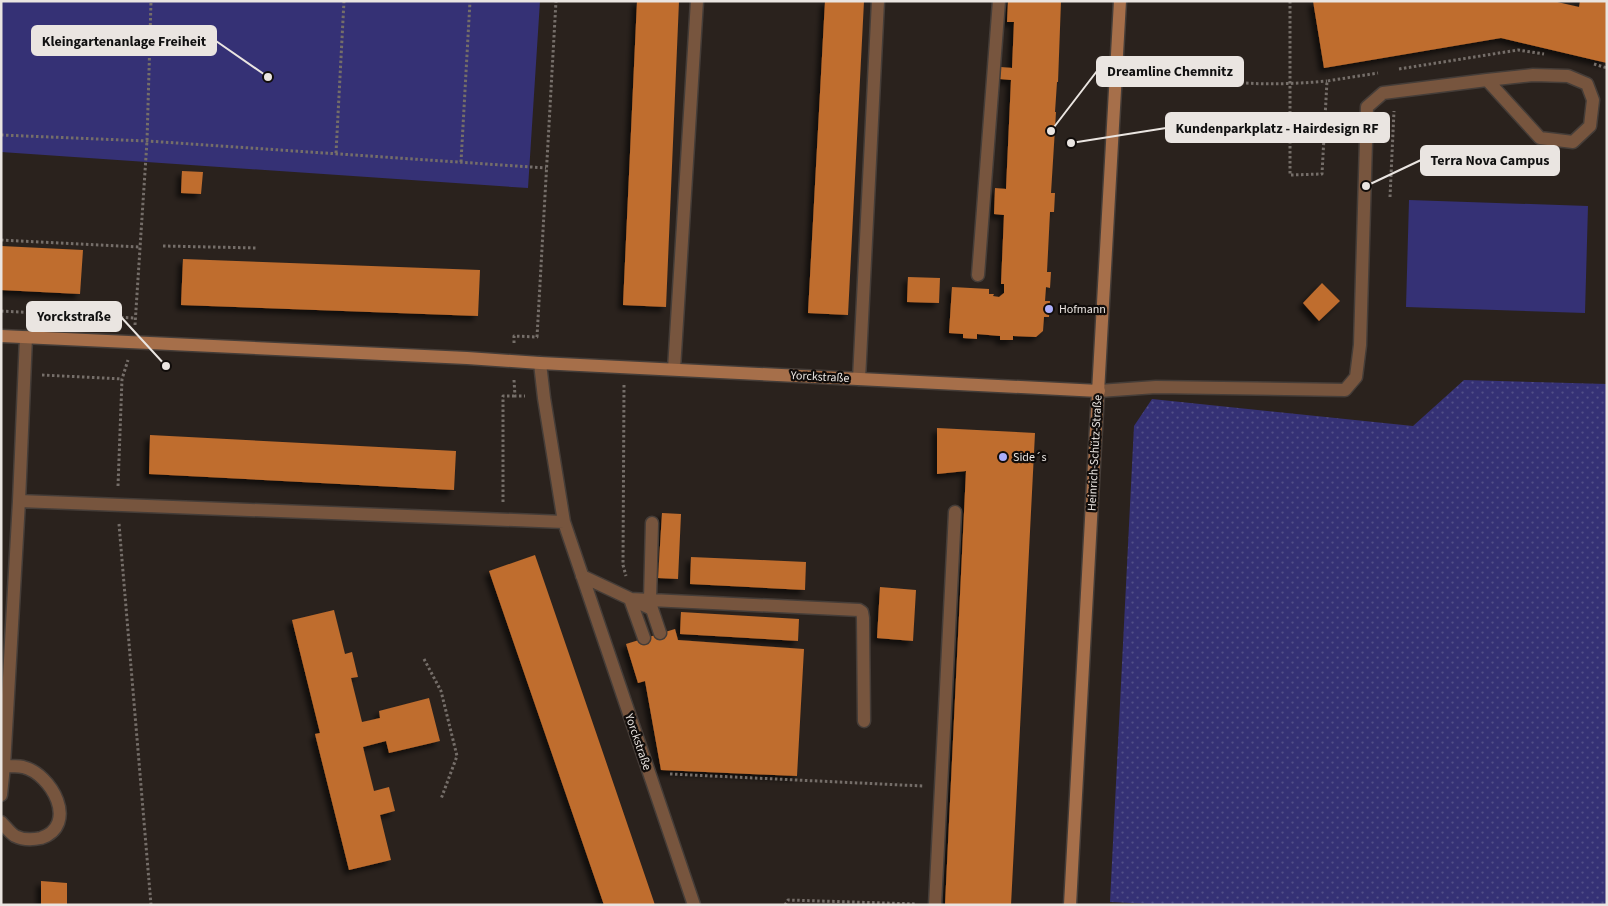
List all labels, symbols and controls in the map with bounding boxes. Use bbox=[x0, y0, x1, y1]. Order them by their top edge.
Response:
callout: Kleingartenanlage Freiheit bbox=[32, 26, 216, 55]
text: Kleingartenanlage Freiheit bbox=[42, 32, 207, 52]
callout: Dreamline Chemnitz bbox=[1097, 57, 1243, 86]
text: Dreamline Chemnitz bbox=[1107, 62, 1233, 82]
callout: Kundenparkplatz - Hairdesign RF bbox=[1166, 113, 1389, 142]
text: Kundenparkplatz - Hairdesign RF bbox=[1175, 119, 1379, 139]
callout: Terra Nova Campus bbox=[1421, 146, 1559, 175]
text: Terra Nova Campus bbox=[1431, 151, 1549, 171]
place label: Hofmann bbox=[1059, 301, 1106, 318]
callout: Yorckstraße bbox=[27, 302, 121, 331]
marker: Hofmann bbox=[1043, 303, 1055, 315]
text: Yorckstraße bbox=[36, 307, 111, 327]
street label: Yorckstraße bbox=[789, 367, 850, 387]
street label: Heinrich-Schütz-Straße bbox=[1083, 394, 1107, 512]
place label: Side´s bbox=[1013, 449, 1047, 466]
marker: Side´s bbox=[997, 451, 1009, 463]
street label: Yorckstraße bbox=[620, 710, 656, 773]

